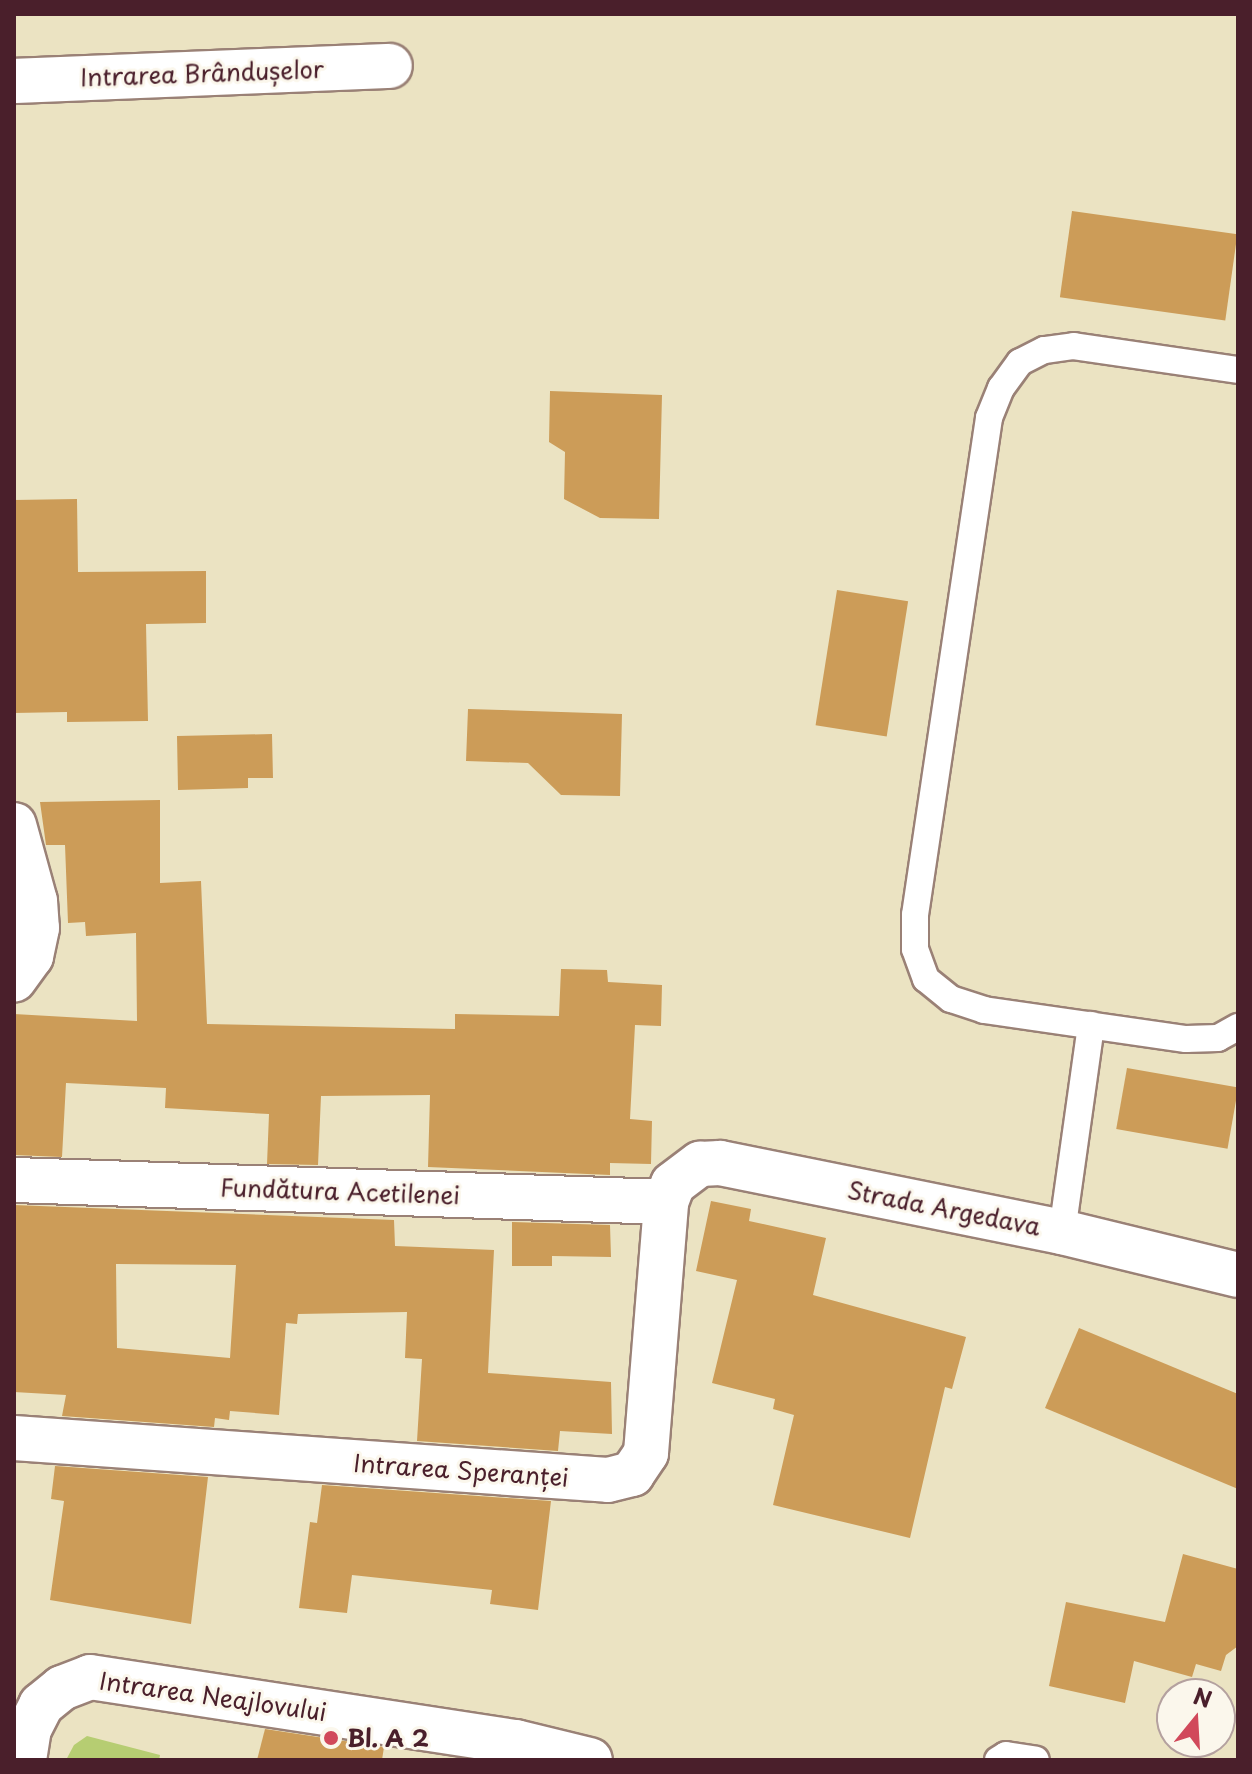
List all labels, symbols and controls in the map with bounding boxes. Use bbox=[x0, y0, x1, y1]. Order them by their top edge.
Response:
street label: Intrarea Brândușelor bbox=[80, 54, 324, 92]
street label: Fundătura Acetilenei bbox=[220, 1172, 460, 1210]
street label: Strada Argedava bbox=[845, 1175, 1043, 1241]
street label: Intrarea Speranței bbox=[353, 1448, 569, 1492]
street label: Intrarea Neajlovului bbox=[97, 1666, 329, 1726]
north arrow bbox=[1156, 1678, 1236, 1758]
text: N bbox=[1190, 1678, 1216, 1715]
place label: Bl. A 2 bbox=[347, 1724, 428, 1752]
marker: Bl. A 2 bbox=[322, 1729, 340, 1747]

